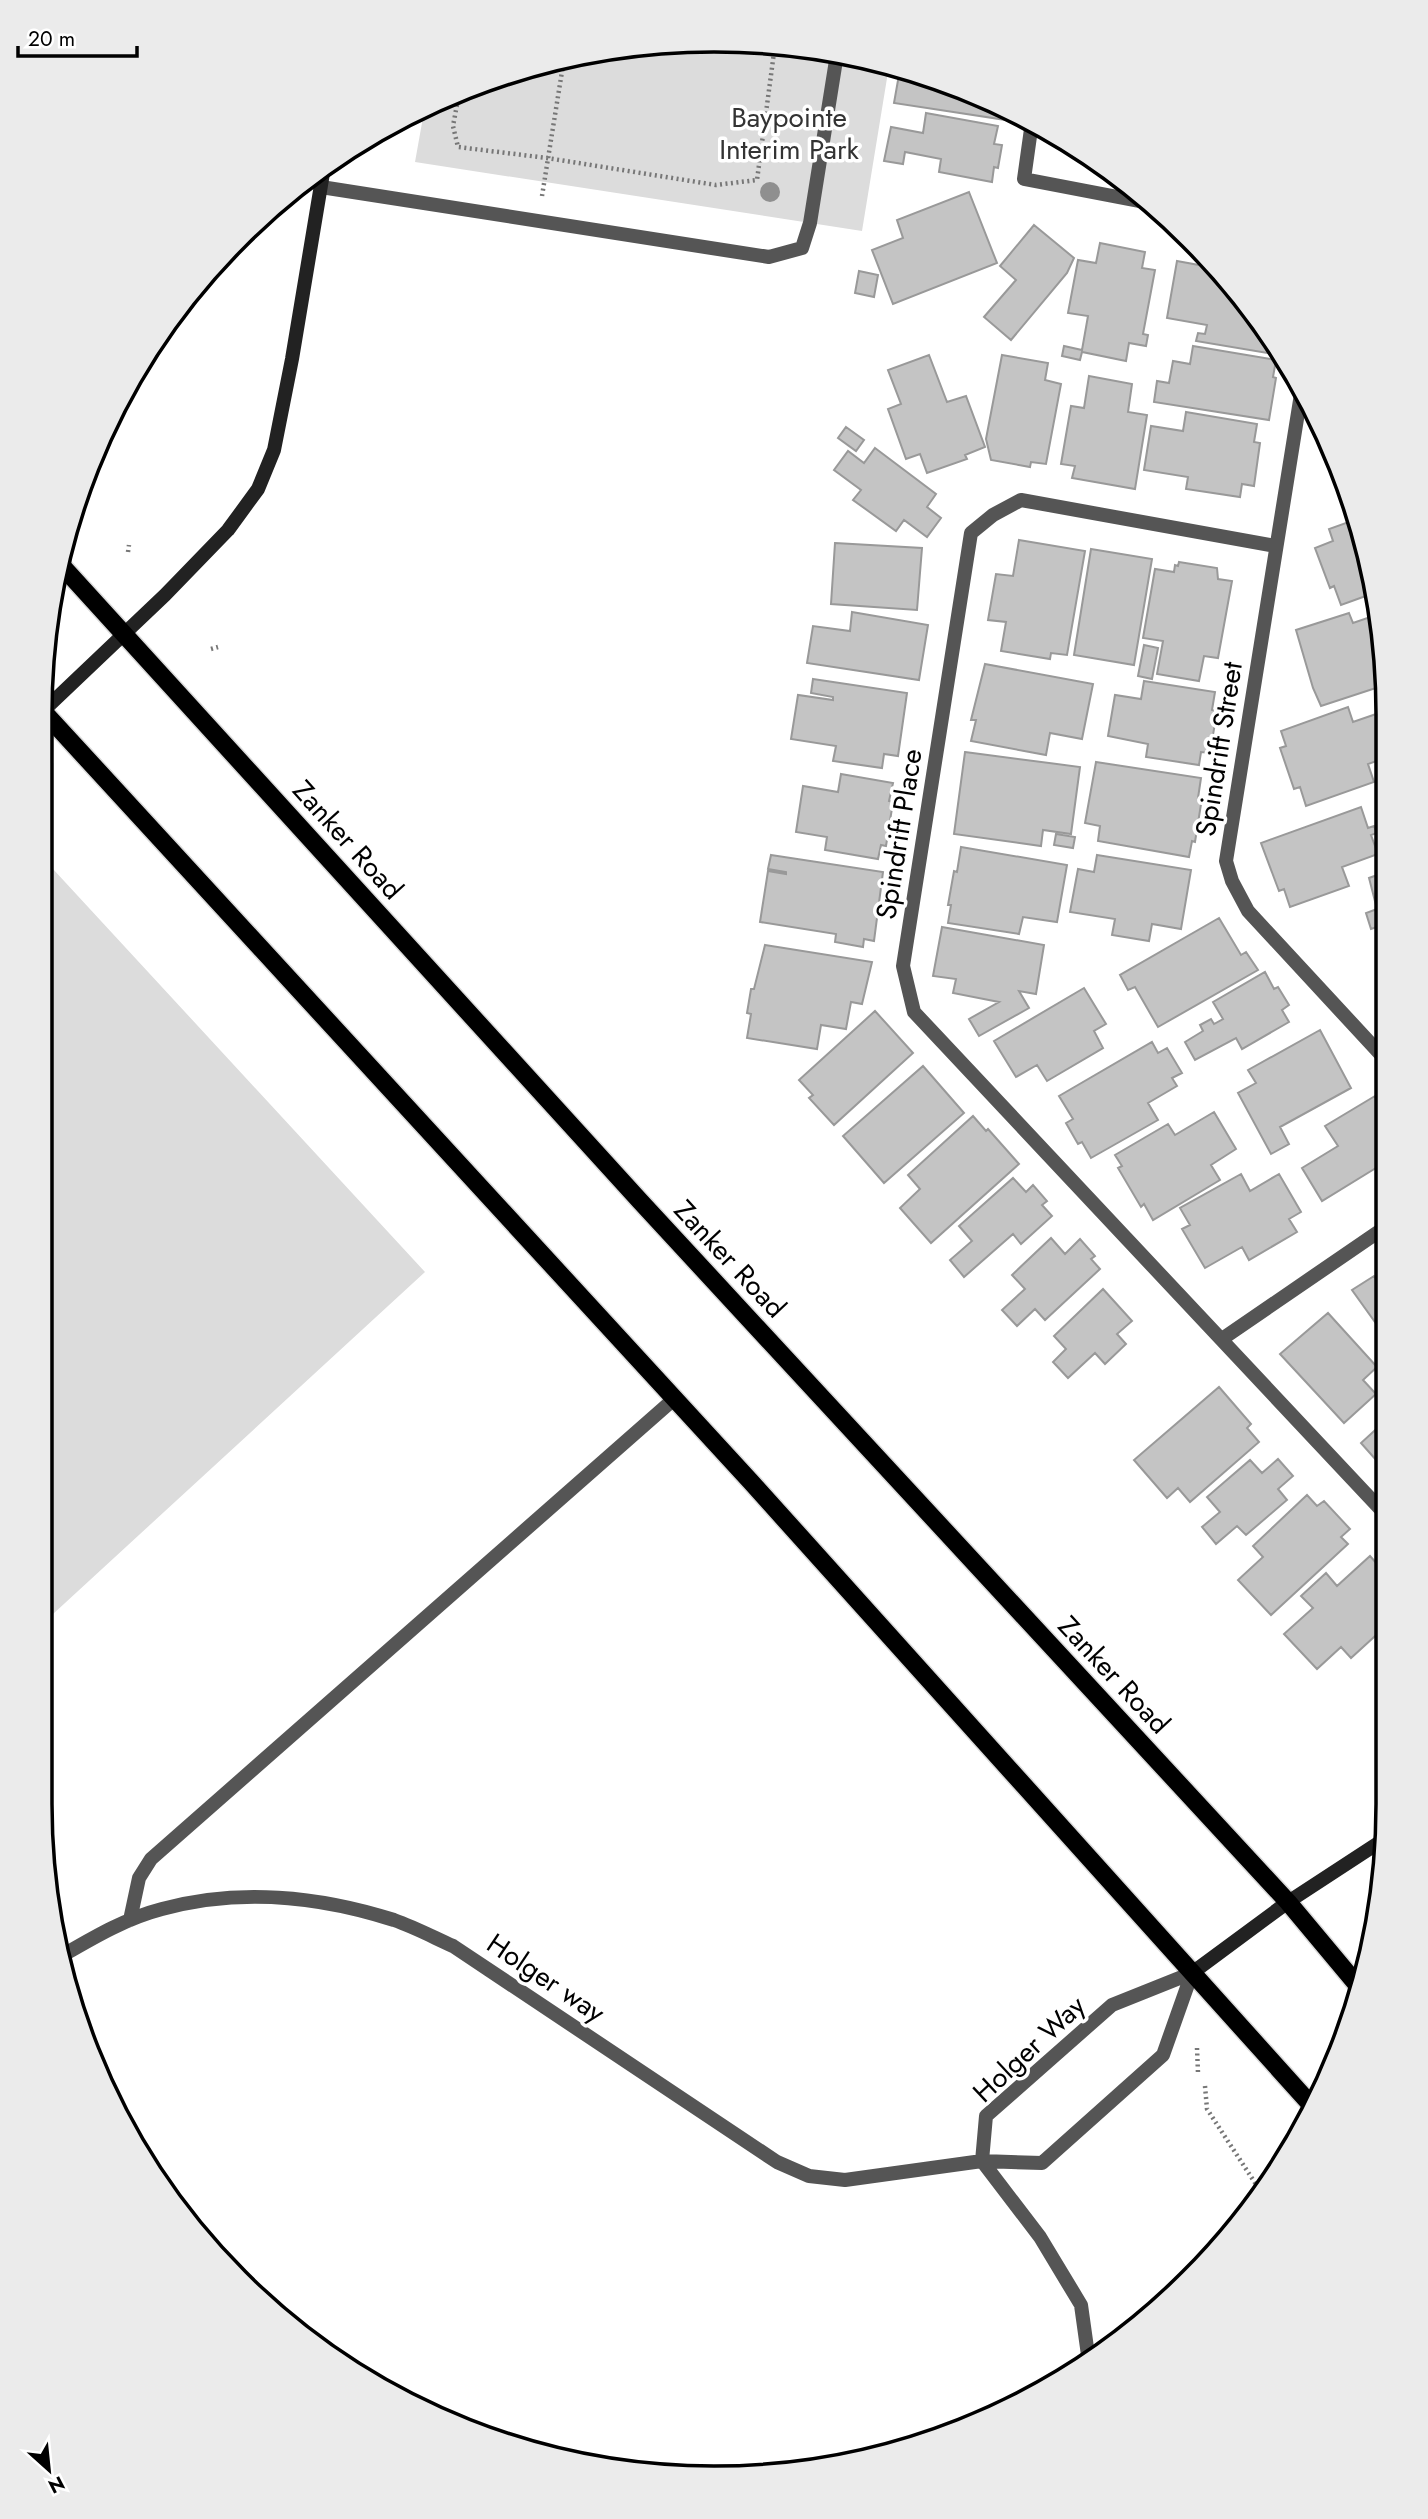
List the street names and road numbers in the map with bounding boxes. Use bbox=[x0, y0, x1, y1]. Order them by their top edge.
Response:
street label: Spindrift Street bbox=[1185, 659, 1253, 839]
street label: Spindrift Place bbox=[865, 746, 933, 922]
street label: Zanker Road bbox=[283, 771, 413, 909]
street label: Zanker Road bbox=[664, 1191, 796, 1327]
street label: Zanker Road bbox=[1048, 1607, 1180, 1743]
street label: Holger way bbox=[479, 1923, 614, 2033]
street label: Holger Way bbox=[964, 1986, 1095, 2112]

